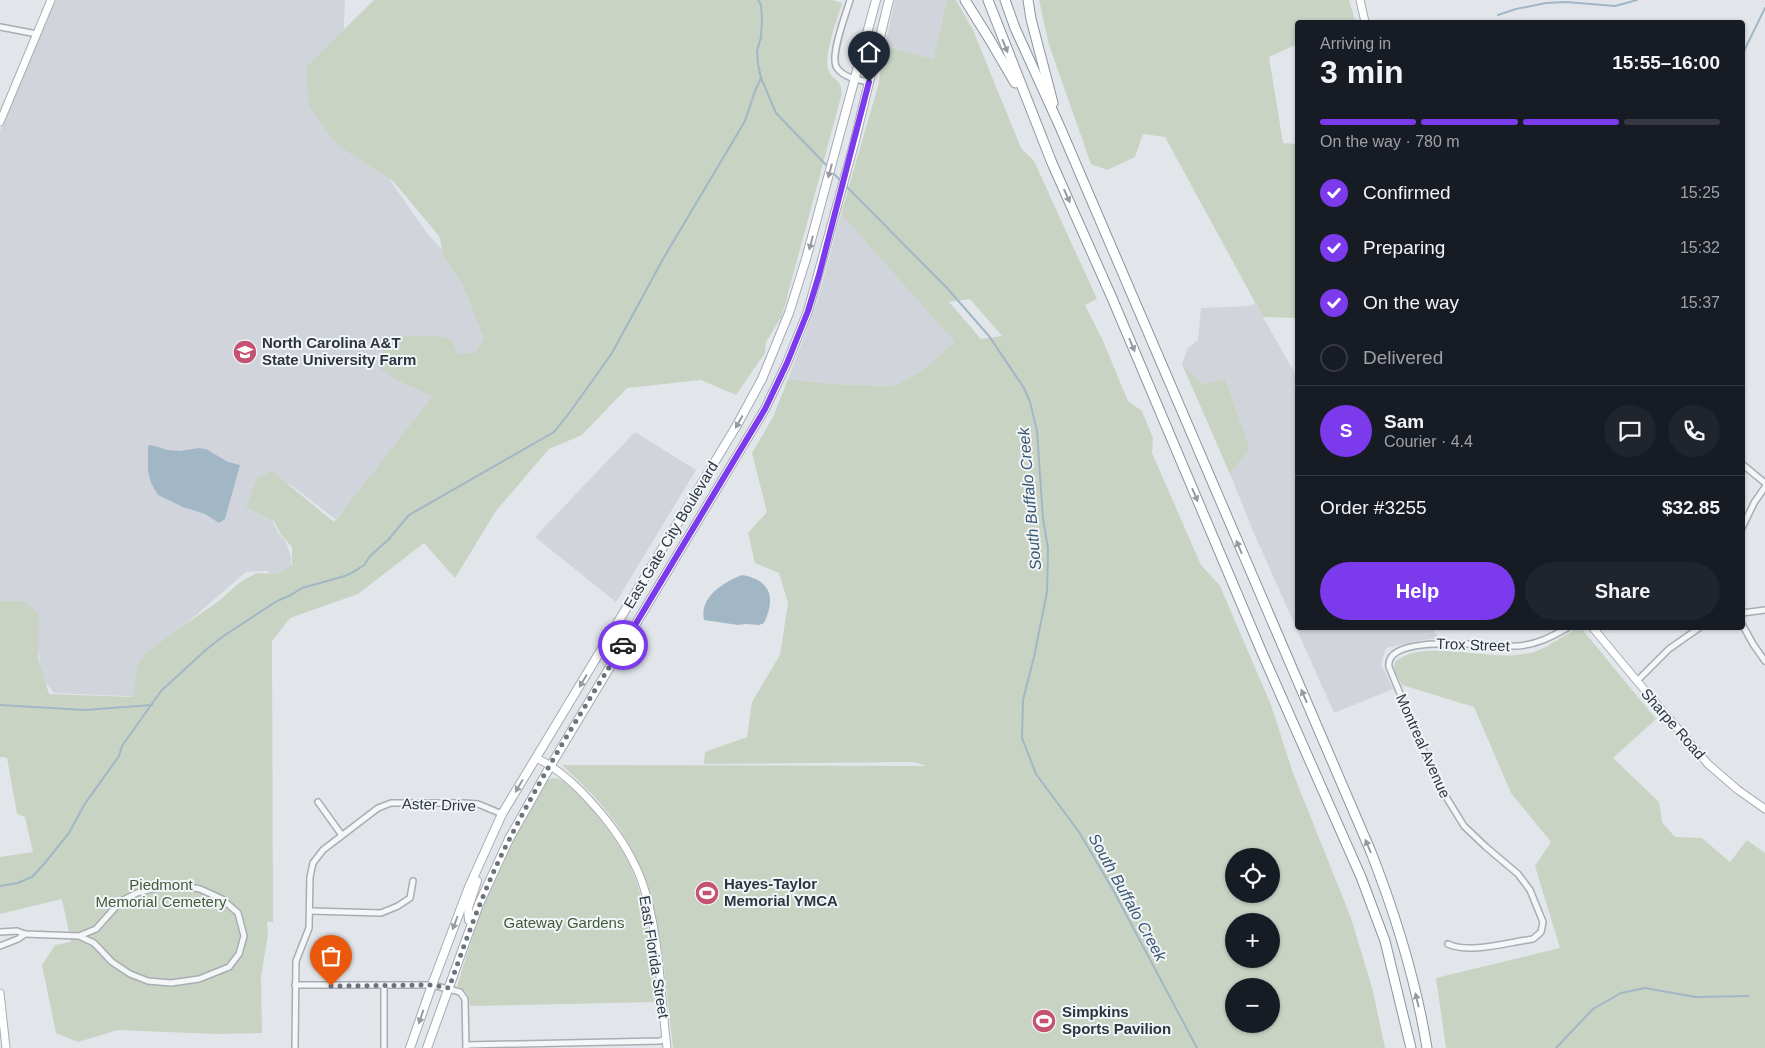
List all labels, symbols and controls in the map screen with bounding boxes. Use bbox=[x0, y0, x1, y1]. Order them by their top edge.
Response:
pin bbox=[848, 31, 890, 82]
text: Arriving in bbox=[1320, 35, 1391, 52]
icon: home bbox=[855, 38, 883, 66]
one-way arrow bbox=[1002, 38, 1009, 53]
text: 15:55–16:00 bbox=[1612, 52, 1720, 73]
text: 3 min bbox=[1320, 54, 1404, 90]
text: On the way · 780 m bbox=[1320, 133, 1460, 150]
one-way arrow bbox=[826, 164, 834, 179]
icon: check bbox=[1320, 179, 1348, 207]
text: Confirmed bbox=[1363, 182, 1451, 203]
text: 15:25 bbox=[1680, 184, 1720, 201]
one-way arrow bbox=[1063, 189, 1071, 203]
icon: check bbox=[1320, 234, 1348, 262]
one-way arrow bbox=[807, 235, 815, 250]
text: Preparing bbox=[1363, 237, 1445, 258]
text: 15:32 bbox=[1680, 239, 1720, 256]
icon: check bbox=[1320, 289, 1348, 317]
text: On the way bbox=[1363, 292, 1459, 313]
text: 15:37 bbox=[1680, 294, 1720, 311]
place label: North Carolina A&T State University Farm bbox=[262, 334, 416, 368]
one-way arrow bbox=[1128, 338, 1136, 352]
school or university icon: North Carolina A&T State University Farm bbox=[232, 339, 258, 365]
text: Delivered bbox=[1363, 347, 1443, 368]
button: chat bbox=[1604, 405, 1656, 457]
button: phone bbox=[1668, 405, 1720, 457]
text: Sam bbox=[1384, 411, 1424, 432]
one-way arrow bbox=[735, 414, 743, 429]
text: S bbox=[1340, 420, 1352, 441]
water label: South Buffalo Creek bbox=[1015, 426, 1044, 571]
text: Courier · 4.4 bbox=[1384, 433, 1473, 450]
street label: East Gate City Boulevard bbox=[620, 458, 721, 611]
one-way arrow bbox=[1192, 487, 1200, 502]
text: Order #3255 bbox=[1320, 497, 1427, 518]
text: $32.85 bbox=[1662, 497, 1720, 518]
one-way arrow bbox=[1235, 540, 1243, 554]
button: Help bbox=[1320, 562, 1515, 620]
button: Share bbox=[1525, 562, 1720, 620]
courier bbox=[598, 620, 648, 670]
icon: car bbox=[609, 631, 637, 659]
street label: Trox Street bbox=[1436, 635, 1511, 654]
one-way arrow bbox=[578, 674, 587, 687]
street label: Sharpe Road bbox=[1638, 685, 1709, 763]
one-way arrow bbox=[1299, 689, 1307, 703]
street label: Montreal Avenue bbox=[1393, 691, 1454, 801]
one-way arrow bbox=[514, 779, 523, 793]
street label: Aster Drive bbox=[402, 795, 476, 814]
water label: South Buffalo Creek bbox=[1085, 830, 1170, 965]
one-way arrow bbox=[1363, 839, 1371, 853]
map controls bbox=[1225, 848, 1280, 1033]
button: locate bbox=[1225, 848, 1280, 903]
place label: Hayes-Taylor Memorial YMCA bbox=[724, 875, 838, 909]
park label: Piedmont Memorial Cemetery bbox=[96, 876, 227, 910]
sports icon: Hayes-Taylor Memorial YMCA bbox=[694, 880, 720, 906]
street label: East Florida Street bbox=[636, 894, 673, 1020]
button: + bbox=[1225, 913, 1280, 968]
park label: Gateway Gardens bbox=[504, 914, 624, 931]
one-way arrow bbox=[451, 916, 458, 931]
pin bbox=[310, 935, 352, 986]
icon: bag bbox=[317, 942, 345, 970]
button: − bbox=[1225, 978, 1280, 1033]
one-way arrow bbox=[1413, 993, 1421, 1008]
place label: Simpkins Sports Pavilion bbox=[1062, 1003, 1171, 1037]
sports icon: Simpkins Sports Pavilion bbox=[1031, 1008, 1057, 1034]
one-way arrow bbox=[417, 1009, 424, 1024]

